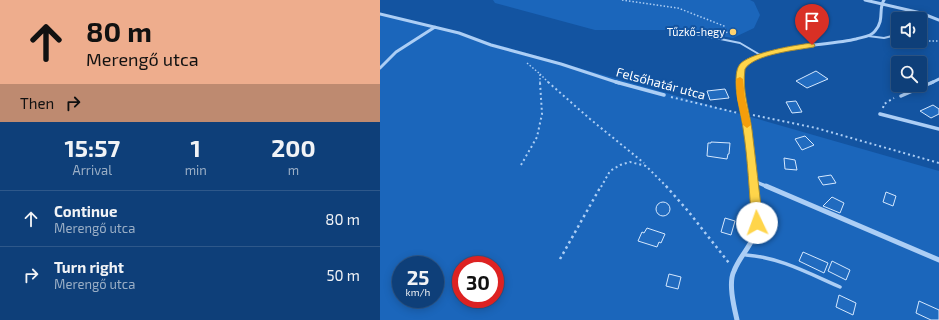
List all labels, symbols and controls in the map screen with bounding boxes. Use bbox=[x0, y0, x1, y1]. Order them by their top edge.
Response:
pin bbox=[795, 4, 829, 45]
icon: arrive bbox=[801, 10, 823, 32]
map controls bbox=[891, 12, 927, 92]
button: sound bbox=[891, 12, 927, 48]
text: 80 m bbox=[86, 14, 152, 48]
icon: ahead bbox=[20, 16, 72, 68]
place label: Tűzkő-hegy bbox=[667, 25, 725, 38]
marker: Tűzkő-hegy bbox=[728, 27, 738, 37]
text: Merengő utca bbox=[86, 48, 199, 70]
button: search bbox=[891, 56, 927, 92]
street label: Felsőhatár utca bbox=[614, 63, 708, 103]
icon: right bbox=[62, 92, 84, 114]
text: Then bbox=[20, 94, 54, 112]
text: 15:57 bbox=[64, 133, 120, 162]
text: 1 bbox=[191, 133, 201, 162]
text: 200 bbox=[271, 133, 316, 162]
text: Arrival bbox=[73, 162, 112, 178]
text: min bbox=[185, 162, 207, 178]
text: m bbox=[288, 162, 299, 178]
text: Continue bbox=[54, 202, 117, 220]
position arrow bbox=[736, 202, 778, 244]
icon: ahead bbox=[20, 208, 42, 230]
text: 80 m bbox=[325, 210, 360, 228]
text: Merengő utca bbox=[54, 220, 135, 236]
speed limit sign: 30 bbox=[452, 256, 504, 308]
text: Turn right bbox=[54, 258, 124, 276]
icon: right bbox=[20, 264, 42, 286]
text: 25 bbox=[407, 265, 429, 289]
text: 50 m bbox=[326, 266, 360, 284]
text: Merengő utca bbox=[54, 276, 135, 292]
text: km/h bbox=[406, 286, 430, 298]

